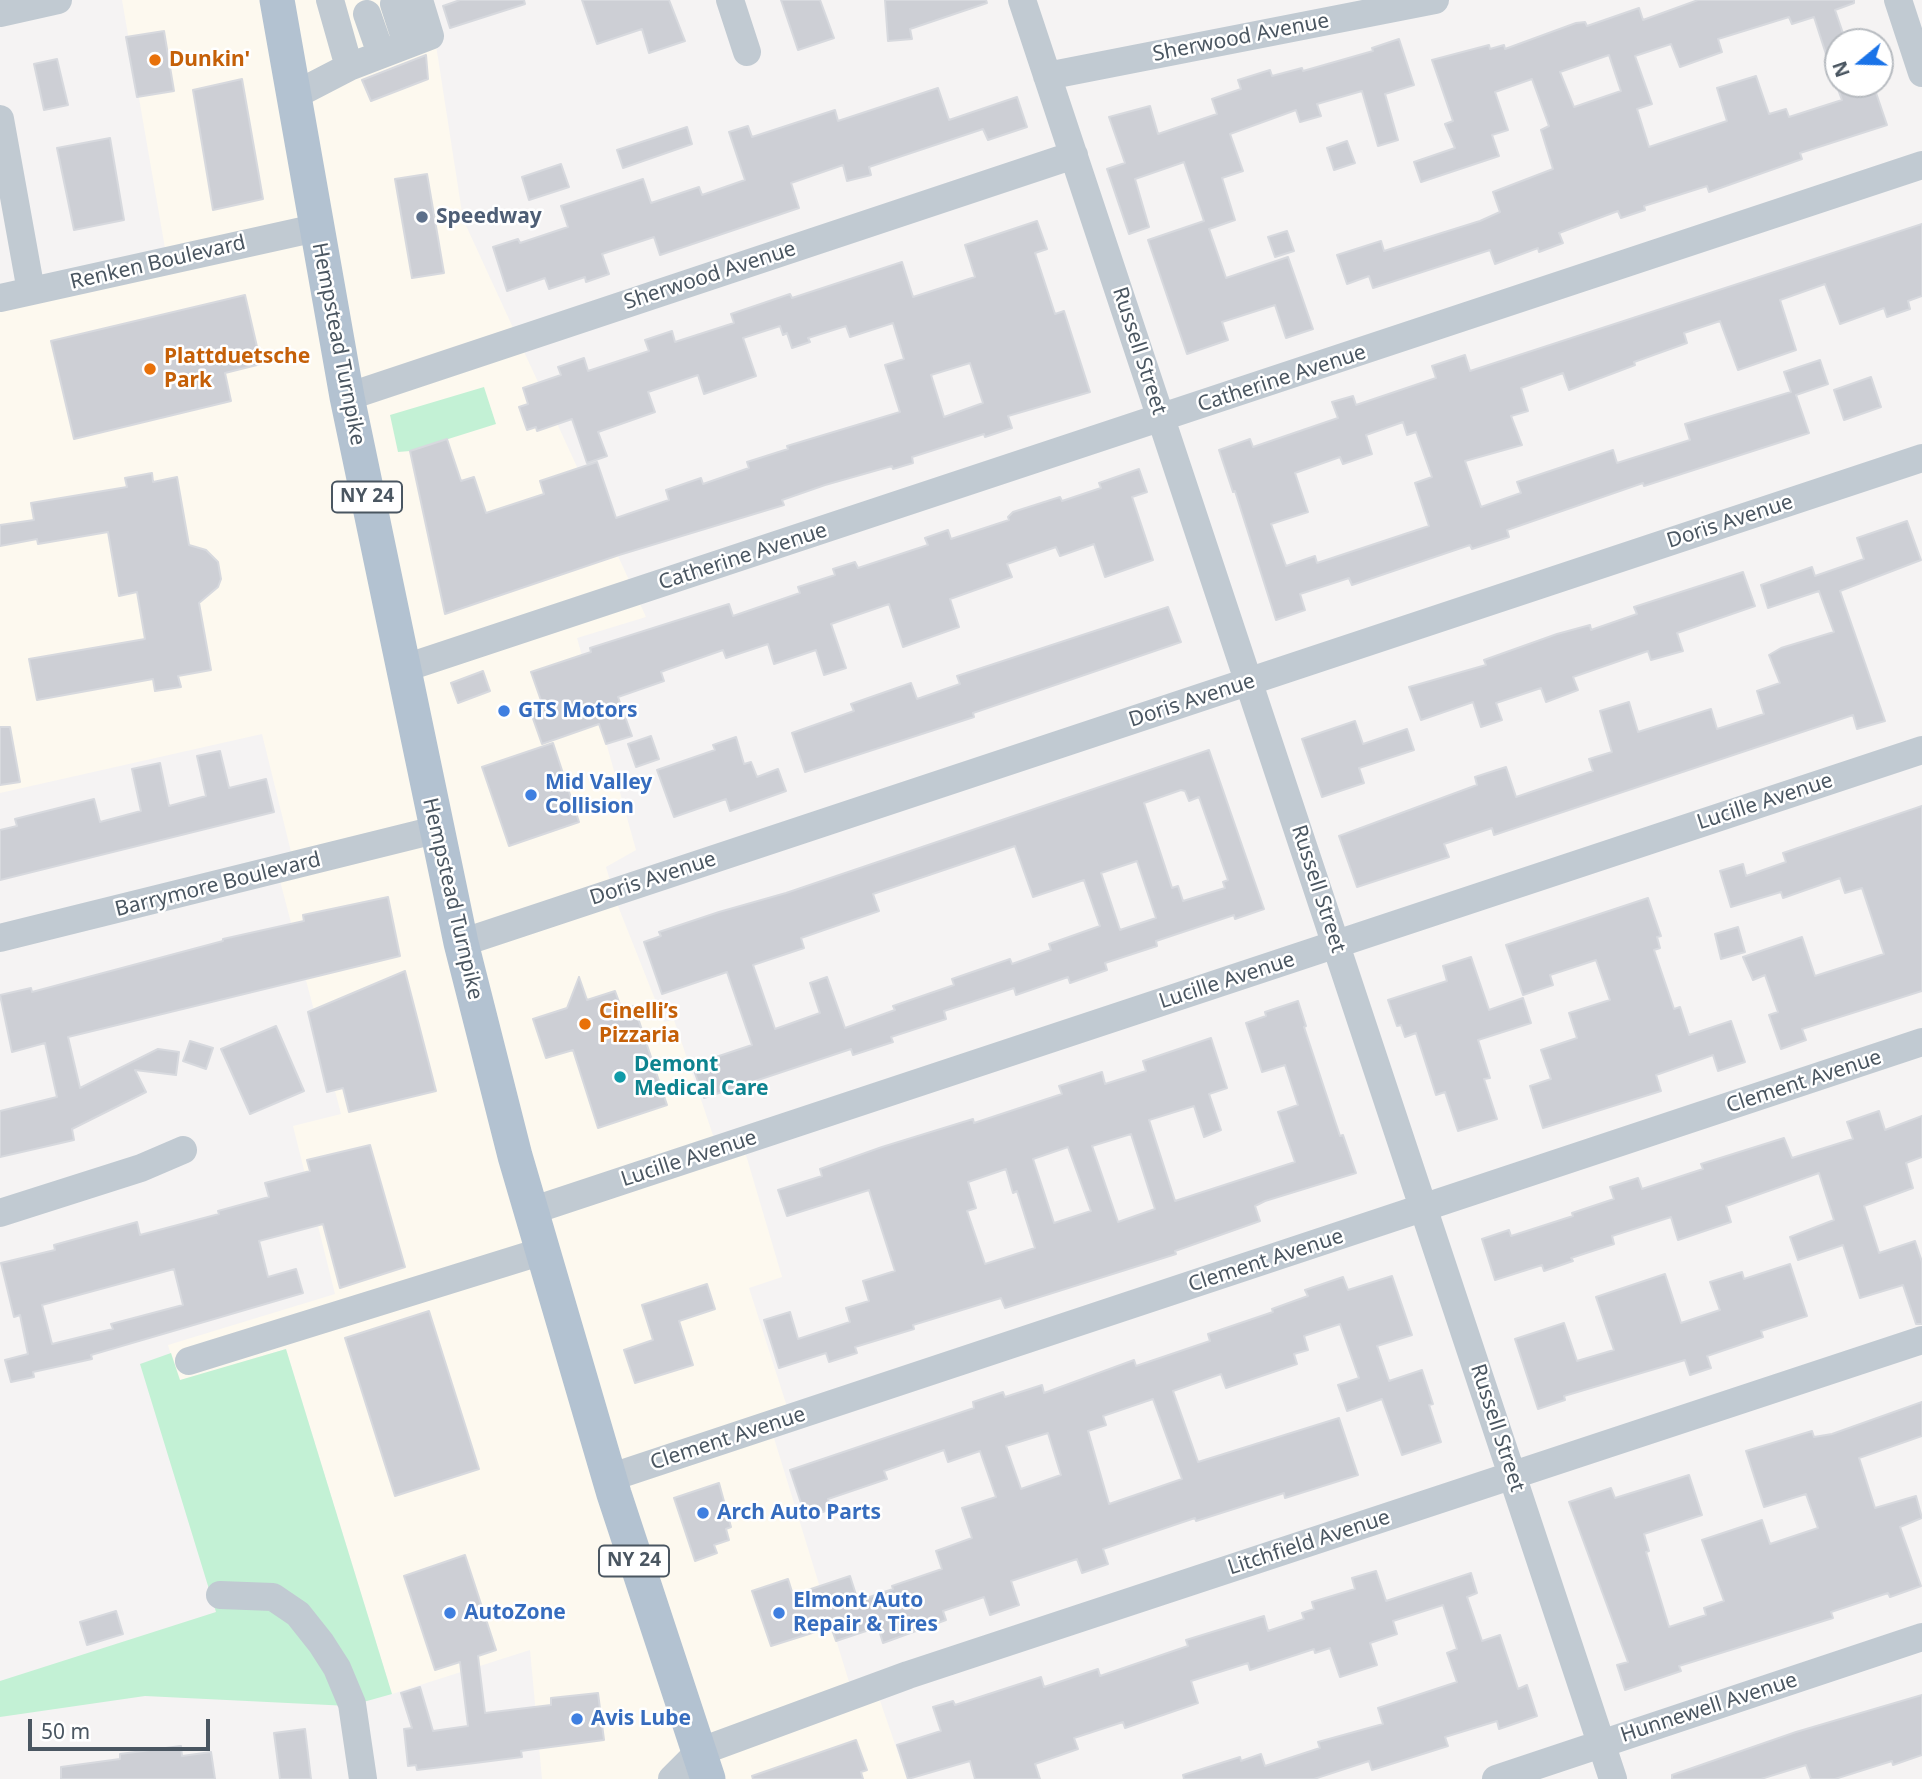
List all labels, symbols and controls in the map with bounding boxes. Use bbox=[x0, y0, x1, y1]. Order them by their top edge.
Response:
street label: Sherwood Avenue bbox=[1151, 9, 1331, 67]
north arrow bbox=[1824, 28, 1894, 98]
place label: Dunkin' bbox=[169, 47, 250, 73]
marker: Dunkin' bbox=[147, 52, 163, 68]
text: N bbox=[1826, 58, 1856, 81]
place label: Speedway bbox=[436, 204, 542, 230]
marker: Speedway bbox=[414, 209, 430, 225]
street label: Renken Boulevard bbox=[68, 231, 248, 295]
street label: Sherwood Avenue bbox=[621, 236, 799, 316]
street label: Hempstead Turnpike bbox=[306, 240, 370, 448]
street label: Russell Street bbox=[1106, 284, 1172, 418]
street label: Catherine Avenue bbox=[1195, 340, 1369, 418]
place label: Plattduetsche Park bbox=[164, 344, 310, 394]
marker: Plattduetsche Park bbox=[142, 361, 158, 377]
road number: NY 24 bbox=[332, 482, 402, 512]
street label: Doris Avenue bbox=[1664, 490, 1796, 554]
street label: Catherine Avenue bbox=[656, 518, 830, 596]
street label: Doris Avenue bbox=[1126, 669, 1258, 733]
place label: GTS Motors bbox=[518, 698, 637, 724]
marker: GTS Motors bbox=[496, 703, 512, 719]
street label: Lucille Avenue bbox=[1694, 768, 1836, 836]
place label: Mid Valley Collision bbox=[545, 770, 652, 820]
marker: Mid Valley Collision bbox=[523, 787, 539, 803]
street label: Hempstead Turnpike bbox=[417, 796, 487, 1002]
street label: Russell Street bbox=[1285, 822, 1351, 956]
street label: Barrymore Boulevard bbox=[113, 847, 323, 923]
street label: Doris Avenue bbox=[587, 847, 719, 911]
street label: Lucille Avenue bbox=[1156, 947, 1298, 1015]
place label: Cinelli’s Pizzaria bbox=[599, 999, 680, 1049]
marker: Cinelli’s Pizzaria bbox=[577, 1016, 593, 1032]
street label: Clement Avenue bbox=[1723, 1045, 1885, 1119]
place label: Demont Medical Care bbox=[634, 1052, 769, 1102]
marker: Demont Medical Care bbox=[612, 1069, 628, 1085]
street label: Lucille Avenue bbox=[618, 1125, 760, 1193]
street label: Clement Avenue bbox=[1185, 1224, 1347, 1298]
street label: Russell Street bbox=[1464, 1361, 1530, 1495]
street label: Clement Avenue bbox=[647, 1402, 809, 1476]
place label: Arch Auto Parts bbox=[717, 1500, 881, 1526]
marker: Arch Auto Parts bbox=[695, 1505, 711, 1521]
street label: Litchfield Avenue bbox=[1225, 1505, 1393, 1581]
road number: NY 24 bbox=[599, 1546, 669, 1576]
place label: Elmont Auto Repair & Tires bbox=[793, 1588, 938, 1638]
place label: AutoZone bbox=[464, 1600, 566, 1626]
marker: AutoZone bbox=[442, 1605, 458, 1621]
marker: Elmont Auto Repair & Tires bbox=[771, 1605, 787, 1621]
street label: Hunnewell Avenue bbox=[1617, 1668, 1801, 1748]
scale bar bbox=[32, 1706, 214, 1750]
place label: Avis Lube bbox=[591, 1706, 691, 1732]
marker: Avis Lube bbox=[569, 1711, 585, 1727]
text: 50 m bbox=[41, 1717, 90, 1745]

